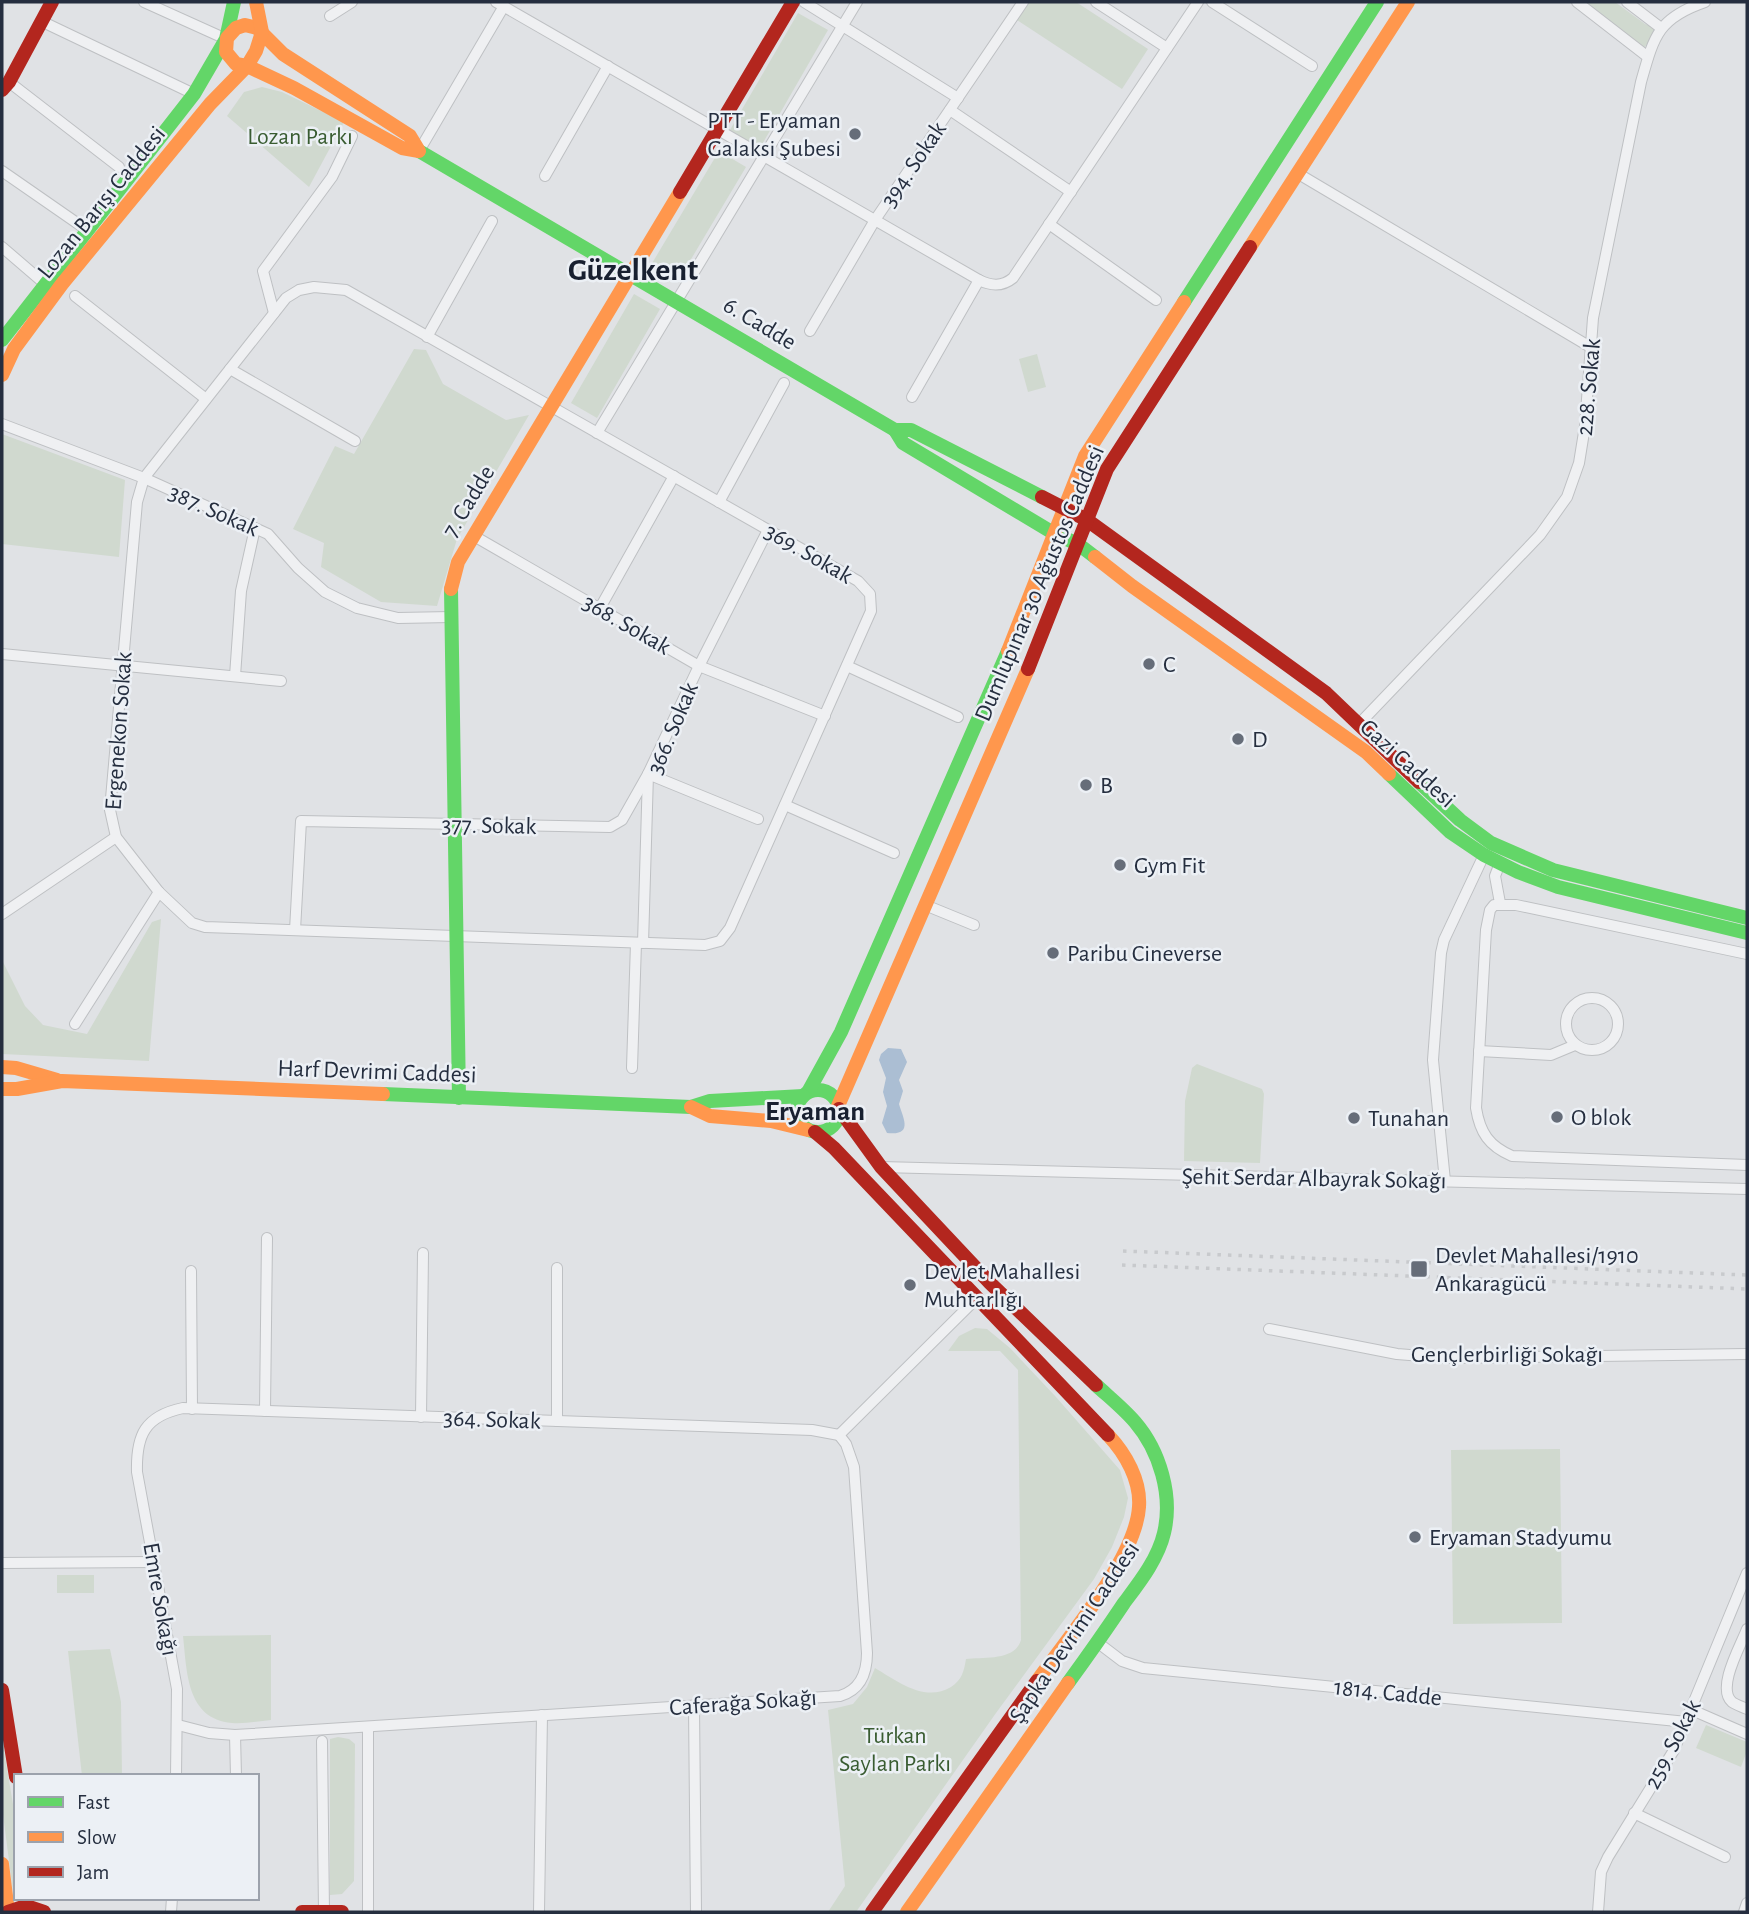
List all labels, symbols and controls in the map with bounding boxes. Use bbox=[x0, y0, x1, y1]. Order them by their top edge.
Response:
place label: PTT - Eryaman Galaksi Şubesi bbox=[707, 109, 841, 161]
street label: 394. Sokak bbox=[877, 117, 951, 212]
street label: Lozan Barışı Caddesi bbox=[33, 122, 170, 283]
park label: Lozan Parkı bbox=[247, 125, 353, 149]
marker: PTT - Eryaman Galaksi Şubesi bbox=[847, 126, 863, 142]
district label: Güzelkent bbox=[568, 254, 698, 286]
street label: 6. Cadde bbox=[719, 293, 800, 355]
street label: 228. Sokak bbox=[1573, 337, 1605, 437]
street label: Dumlupınar 30 Ağustos Caddesi bbox=[971, 442, 1109, 725]
street label: 7. Cadde bbox=[438, 462, 499, 542]
street label: 387. Sokak bbox=[165, 480, 262, 541]
street label: 369. Sokak bbox=[760, 519, 857, 589]
street label: 368. Sokak bbox=[578, 590, 675, 660]
street label: Ergenekon Sokak bbox=[101, 651, 137, 811]
place label: C bbox=[1163, 653, 1175, 677]
marker: C bbox=[1141, 656, 1157, 672]
street label: 366. Sokak bbox=[643, 679, 703, 778]
street label: Gazi Caddesi bbox=[1355, 715, 1460, 813]
place label: D bbox=[1252, 728, 1268, 752]
marker: D bbox=[1230, 731, 1246, 747]
place label: B bbox=[1100, 774, 1113, 798]
marker: B bbox=[1078, 777, 1094, 793]
street label: 377. Sokak bbox=[442, 813, 536, 839]
place label: Gym Fit bbox=[1134, 854, 1206, 878]
marker: Gym Fit bbox=[1112, 857, 1128, 873]
place label: Paribu Cineverse bbox=[1067, 942, 1222, 966]
marker: Paribu Cineverse bbox=[1045, 945, 1061, 961]
street label: Harf Devrimi Caddesi bbox=[277, 1057, 477, 1087]
district label: Eryaman bbox=[765, 1098, 865, 1126]
place label: O blok bbox=[1571, 1106, 1631, 1130]
place label: Tunahan bbox=[1368, 1107, 1449, 1131]
marker: O blok bbox=[1549, 1109, 1565, 1125]
marker: Tunahan bbox=[1346, 1110, 1362, 1126]
street label: Şehit Serdar Albayrak Sokağı bbox=[1181, 1165, 1447, 1193]
place label: Devlet Mahallesi/1910 Ankaragücü bbox=[1435, 1244, 1639, 1296]
marker: Devlet Mahallesi/1910 Ankaragücü bbox=[1409, 1259, 1429, 1279]
place label: Devlet Mahallesi Muhtarlığı bbox=[924, 1260, 1080, 1312]
marker: Devlet Mahallesi Muhtarlığı bbox=[902, 1277, 918, 1293]
street label: Gençlerbirliği Sokağı bbox=[1411, 1343, 1603, 1367]
street label: 364. Sokak bbox=[443, 1406, 541, 1434]
place label: Eryaman Stadyumu bbox=[1429, 1526, 1612, 1550]
marker: Eryaman Stadyumu bbox=[1407, 1529, 1423, 1545]
street label: Şapka Devrimi Caddesi bbox=[1005, 1538, 1144, 1728]
street label: Emre Sokağı bbox=[138, 1541, 182, 1658]
street label: 1814. Cadde bbox=[1333, 1675, 1443, 1711]
street label: Caferağa Sokağı bbox=[668, 1686, 818, 1720]
street label: 259. Sokak bbox=[1640, 1696, 1706, 1793]
park label: Türkan Saylan Parkı bbox=[839, 1724, 951, 1776]
legend bbox=[14, 1774, 259, 1900]
text: Fast bbox=[77, 1792, 110, 1813]
text: Slow bbox=[77, 1827, 116, 1848]
text: Jam bbox=[77, 1862, 109, 1883]

